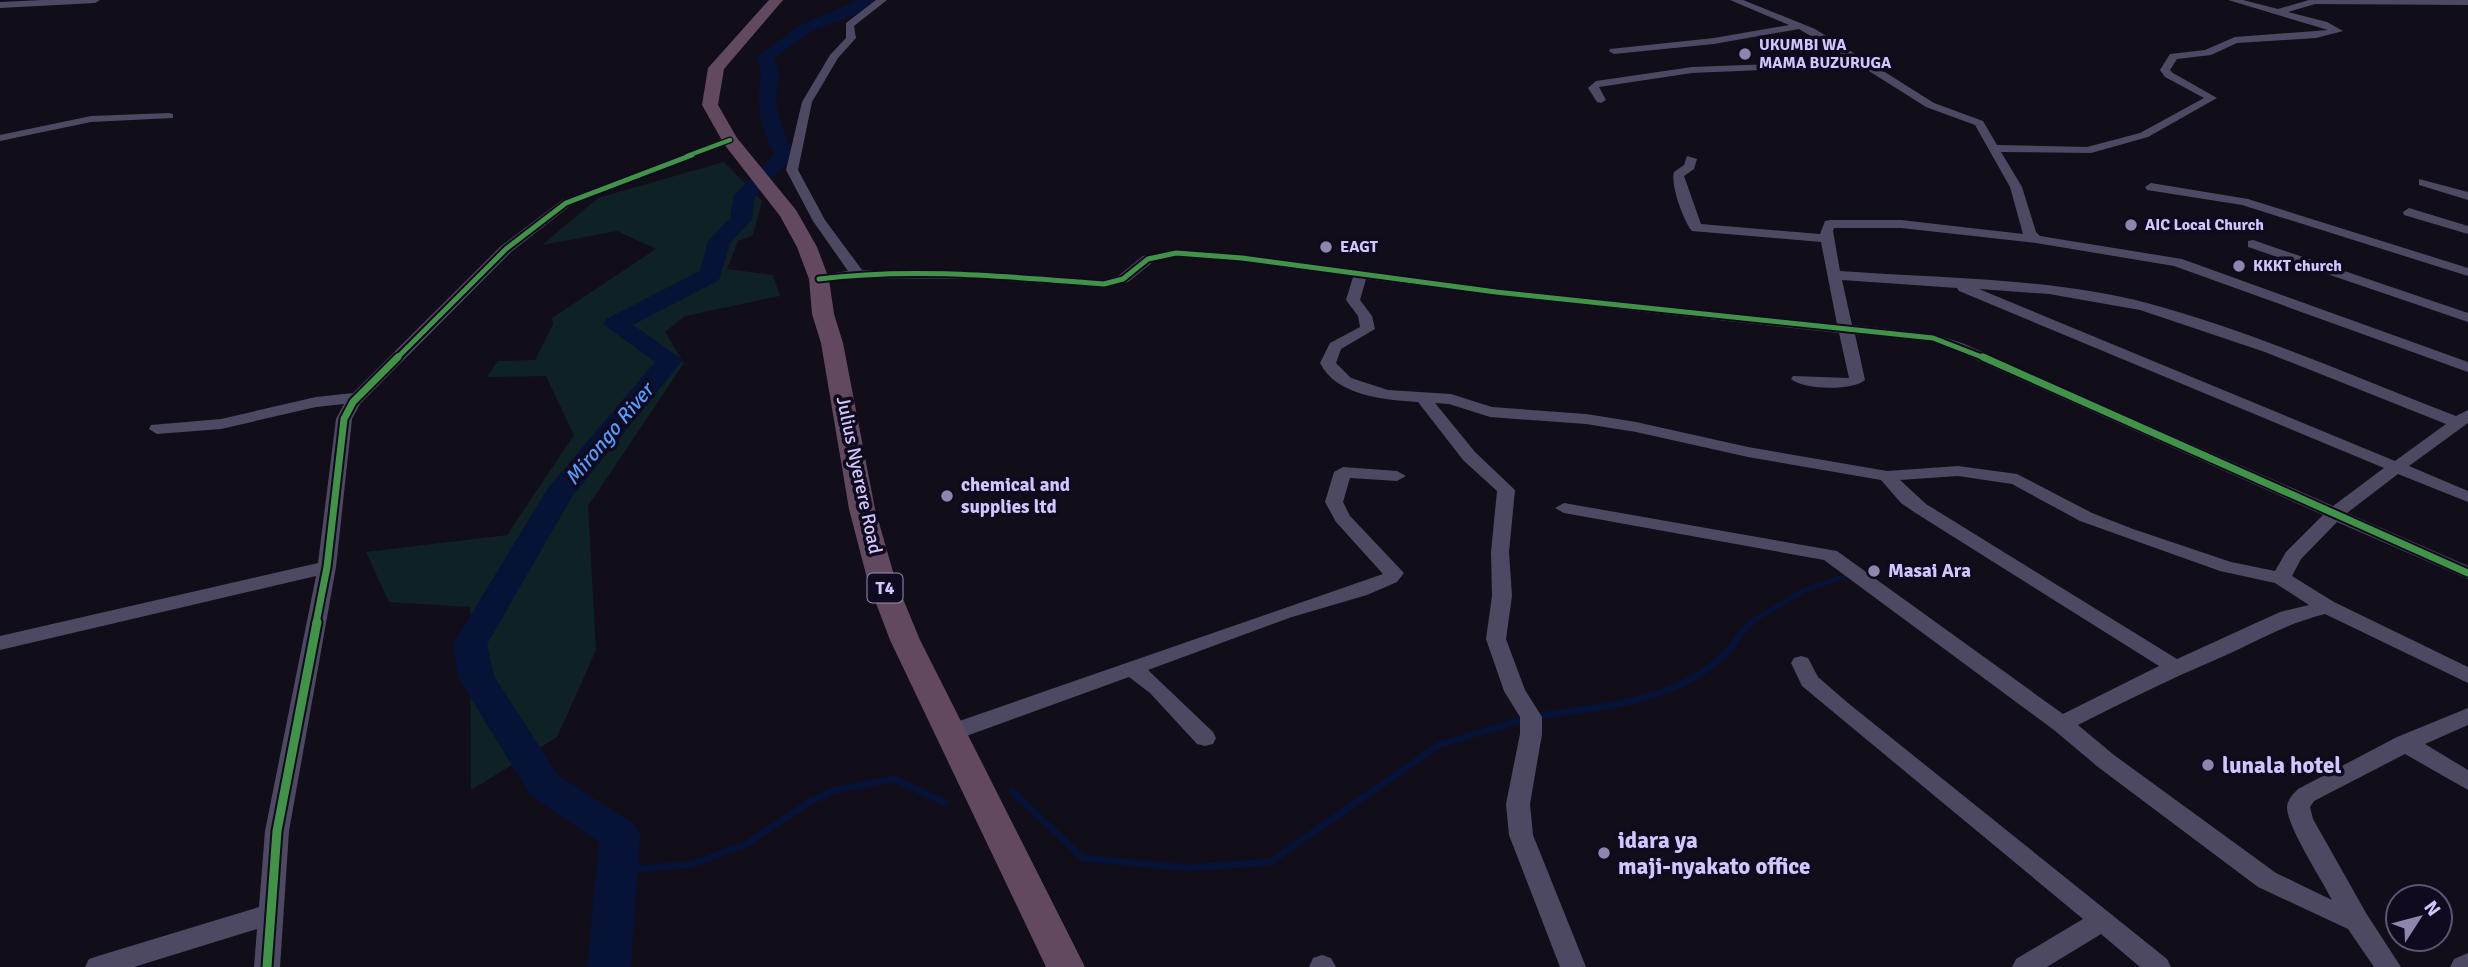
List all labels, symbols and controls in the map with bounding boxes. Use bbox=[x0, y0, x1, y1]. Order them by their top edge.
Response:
place label: UKUMBI WA MAMA BUZURUGA bbox=[1759, 35, 1892, 73]
marker: UKUMBI WA MAMA BUZURUGA bbox=[1737, 46, 1753, 62]
place label: AIC Local Church bbox=[2145, 215, 2264, 235]
marker: AIC Local Church bbox=[2123, 217, 2139, 233]
place label: EAGT bbox=[1340, 237, 1379, 257]
marker: EAGT bbox=[1318, 239, 1334, 255]
place label: KKKT church bbox=[2253, 256, 2342, 276]
marker: KKKT church bbox=[2231, 258, 2247, 274]
water label: Mirongo River bbox=[559, 375, 661, 490]
street label: Julius Nyerere Road bbox=[831, 394, 887, 556]
place label: chemical and supplies ltd bbox=[961, 473, 1070, 519]
marker: chemical and supplies ltd bbox=[939, 488, 955, 504]
place label: Masai Ara bbox=[1888, 559, 1971, 583]
marker: Masai Ara bbox=[1866, 563, 1882, 579]
road number: T4 bbox=[868, 574, 903, 602]
place label: lunala hotel bbox=[2222, 751, 2342, 780]
marker: lunala hotel bbox=[2200, 757, 2216, 773]
place label: idara ya maji-nyakato office bbox=[1618, 826, 1811, 881]
marker: idara ya maji-nyakato office bbox=[1596, 845, 1612, 861]
north arrow bbox=[2384, 883, 2454, 953]
text: N bbox=[2418, 896, 2446, 921]

